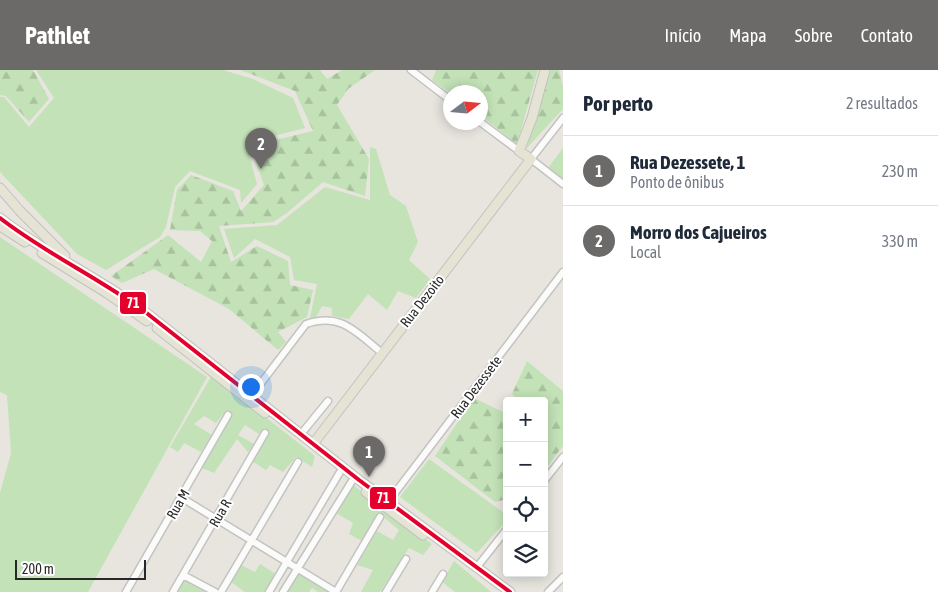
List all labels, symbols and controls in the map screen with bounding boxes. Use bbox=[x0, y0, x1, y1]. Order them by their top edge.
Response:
text: Pathlet bbox=[25, 22, 90, 49]
text: Início bbox=[665, 25, 701, 46]
text: Mapa bbox=[729, 25, 767, 46]
text: Sobre bbox=[795, 25, 833, 46]
text: Contato bbox=[861, 25, 913, 46]
north arrow bbox=[443, 85, 488, 130]
text: Por perto bbox=[583, 91, 653, 115]
text: 2 resultados bbox=[846, 94, 918, 112]
pin: 2 bbox=[245, 128, 277, 169]
text: Rua Dezessete, 1 bbox=[630, 151, 746, 173]
text: 1 bbox=[595, 162, 603, 180]
text: 230 m bbox=[882, 162, 918, 180]
text: Ponto de ônibus bbox=[630, 173, 724, 191]
text: Morro dos Cajueiros bbox=[630, 221, 767, 243]
text: 2 bbox=[595, 232, 603, 250]
text: 330 m bbox=[882, 232, 918, 250]
text: Local bbox=[630, 243, 661, 261]
street label: Rua Dezoito bbox=[397, 272, 447, 330]
line badge: 71 bbox=[119, 291, 147, 315]
text: 71 bbox=[126, 295, 140, 311]
street label: Rua Dezessete bbox=[447, 353, 505, 421]
your location bbox=[238, 374, 264, 400]
map controls bbox=[503, 397, 548, 577]
button: + bbox=[503, 397, 548, 442]
pin: 1 bbox=[353, 436, 385, 477]
button: − bbox=[503, 442, 548, 487]
street label: Rua M bbox=[163, 486, 193, 522]
line badge: 71 bbox=[369, 486, 397, 510]
button: locate bbox=[503, 487, 548, 532]
text: 71 bbox=[376, 490, 390, 506]
street label: Rua R bbox=[206, 496, 234, 530]
button: layers bbox=[503, 532, 548, 577]
scale bar bbox=[15, 557, 146, 580]
text: 200 m bbox=[22, 561, 54, 577]

